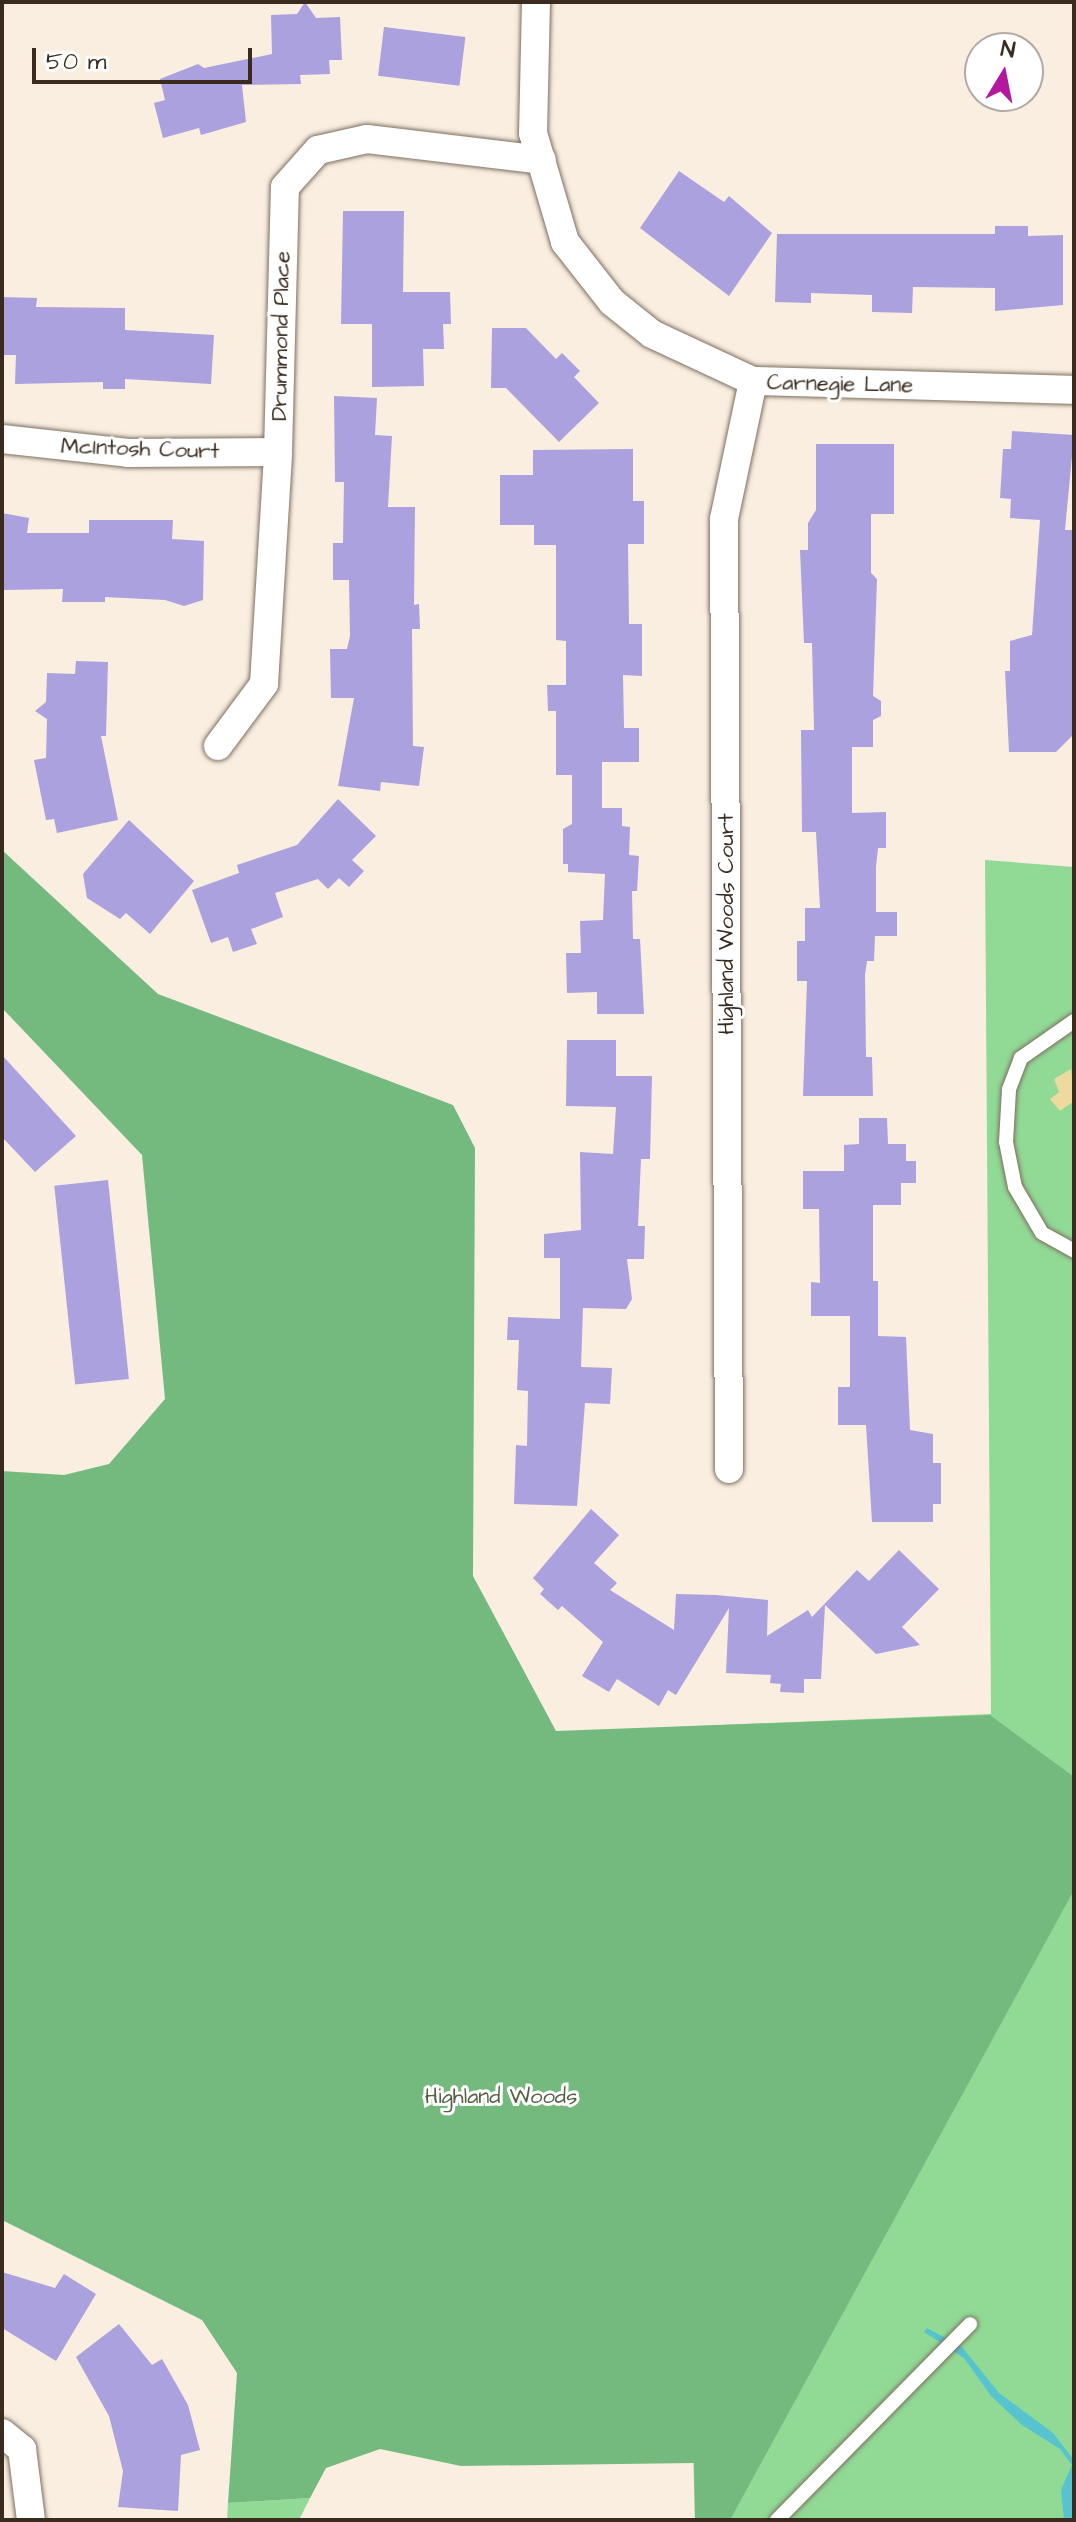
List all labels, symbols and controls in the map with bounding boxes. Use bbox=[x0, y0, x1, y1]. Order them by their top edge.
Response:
scale bar bbox=[36, 32, 256, 82]
north arrow bbox=[964, 32, 1044, 112]
text: N bbox=[998, 33, 1017, 66]
text: 50 m bbox=[46, 45, 106, 79]
street label: Drummond Place bbox=[266, 251, 296, 421]
street label: Carnegie Lane bbox=[767, 370, 913, 398]
street label: McIntosh Court bbox=[60, 433, 220, 465]
street label: Highland Woods Court bbox=[714, 813, 740, 1035]
park label: Highland Woods bbox=[425, 2084, 577, 2110]

